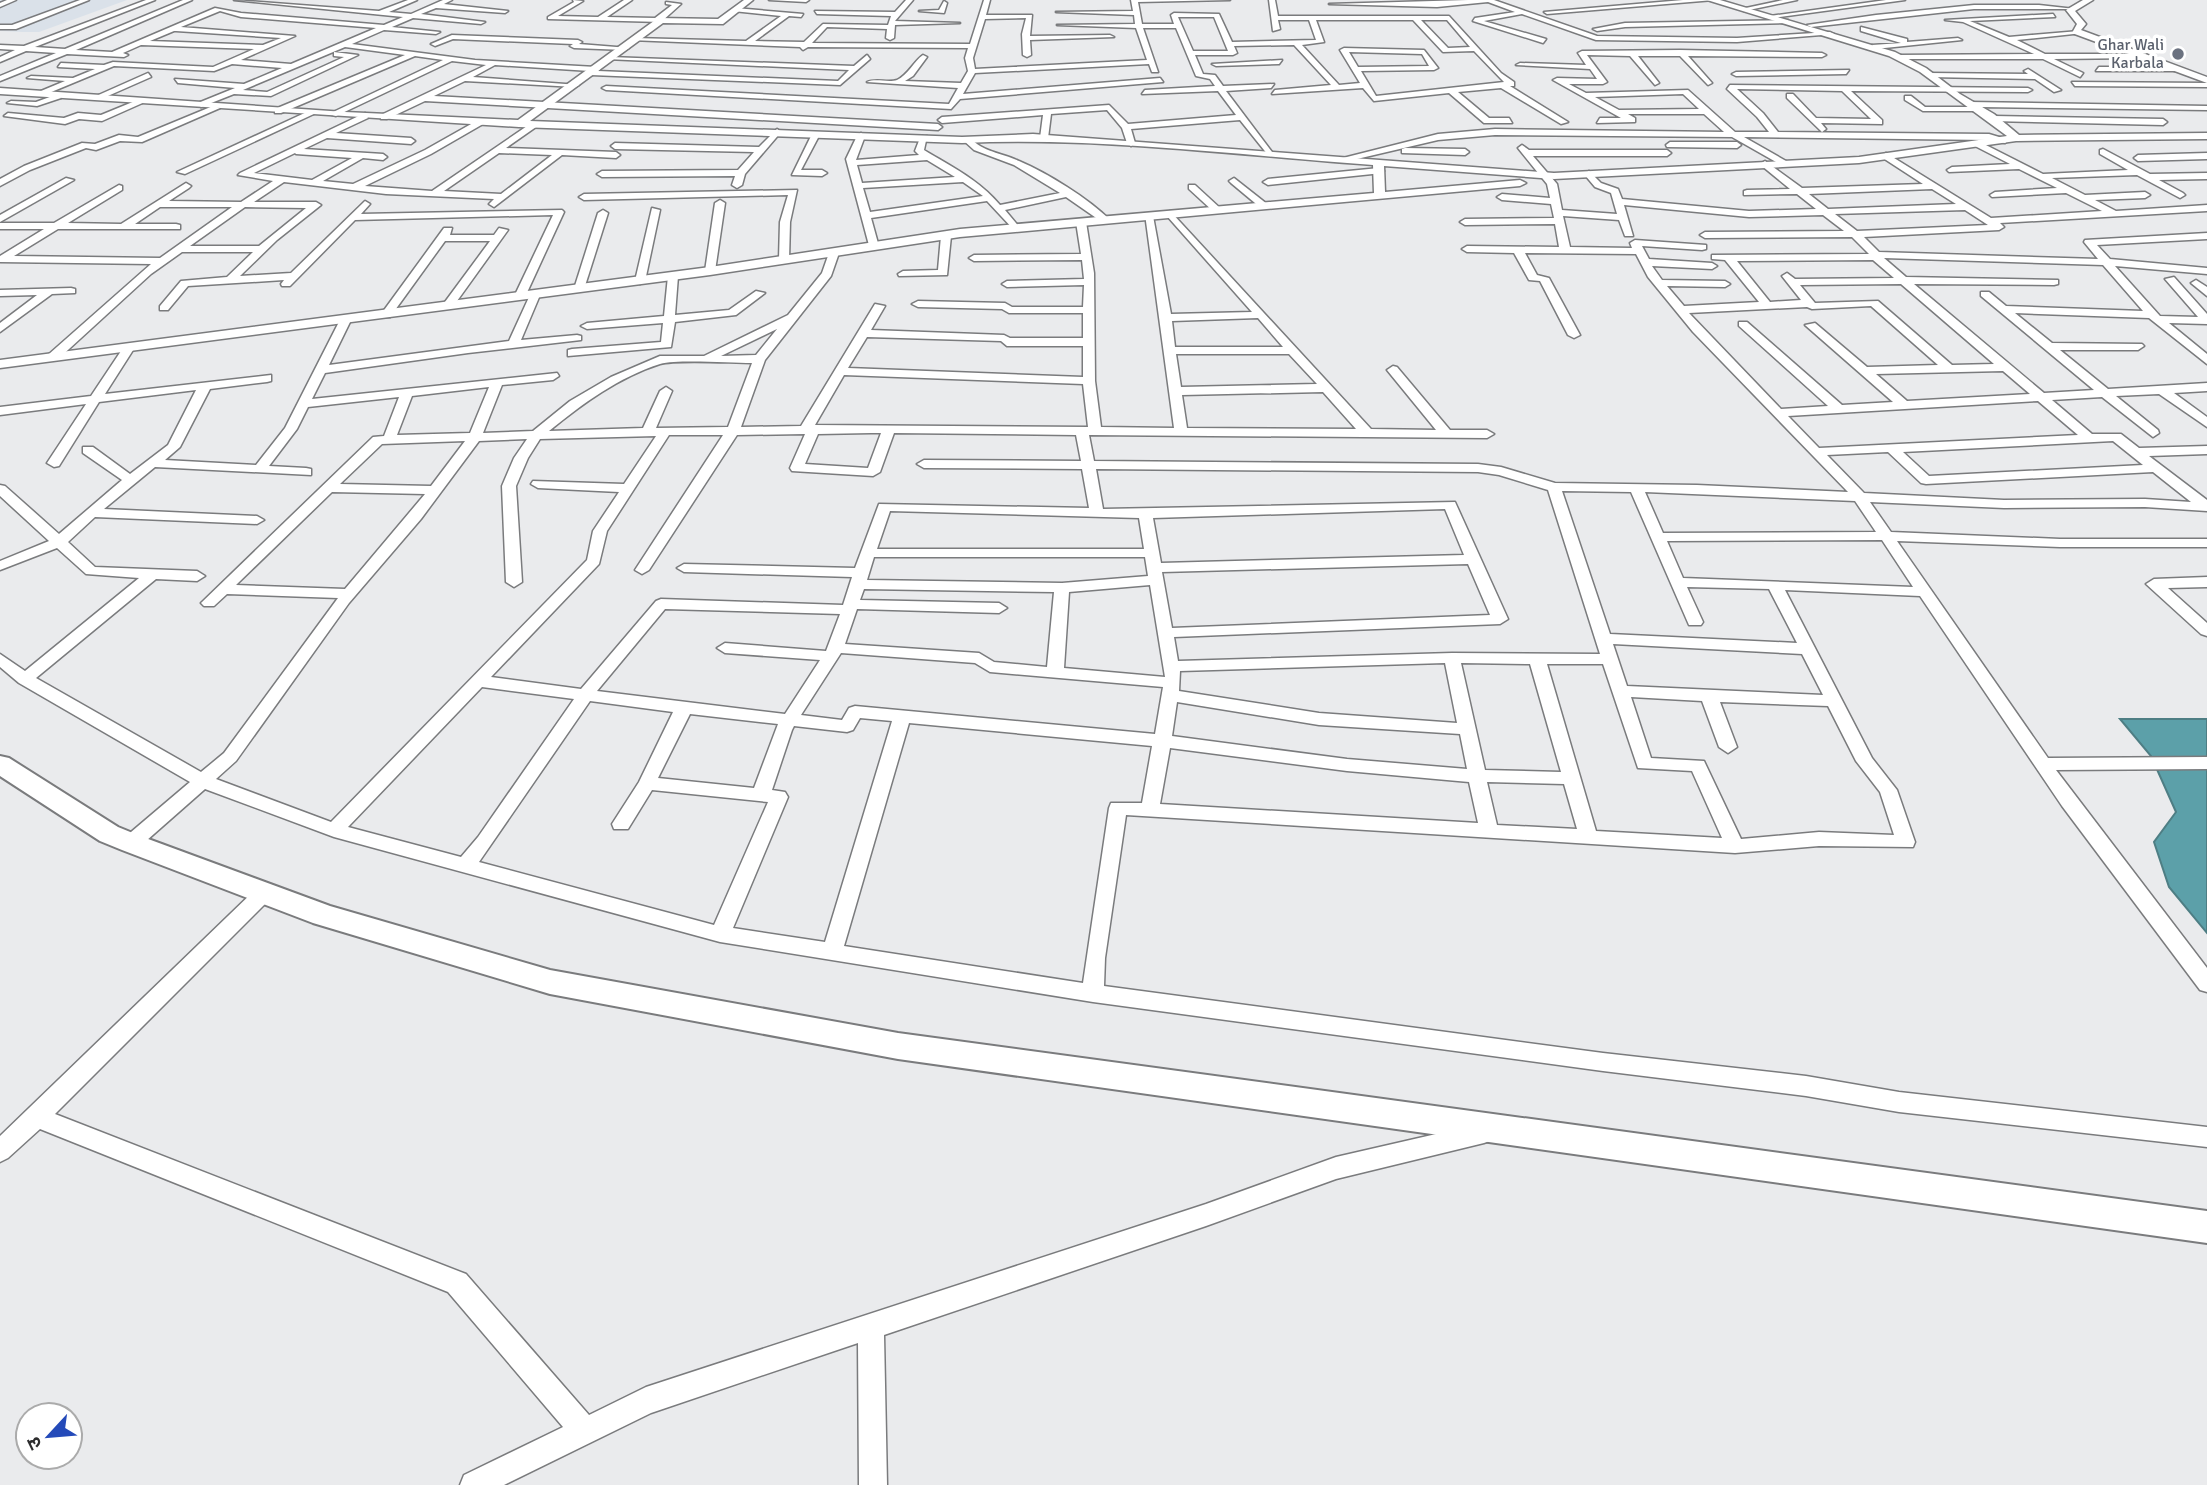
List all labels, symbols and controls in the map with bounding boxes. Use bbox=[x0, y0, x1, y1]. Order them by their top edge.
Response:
place label: Ghar Wali Karbala bbox=[2097, 35, 2164, 73]
marker: Ghar Wali Karbala bbox=[2170, 46, 2186, 62]
north arrow bbox=[14, 1401, 84, 1471]
text: उ bbox=[21, 1432, 48, 1453]

